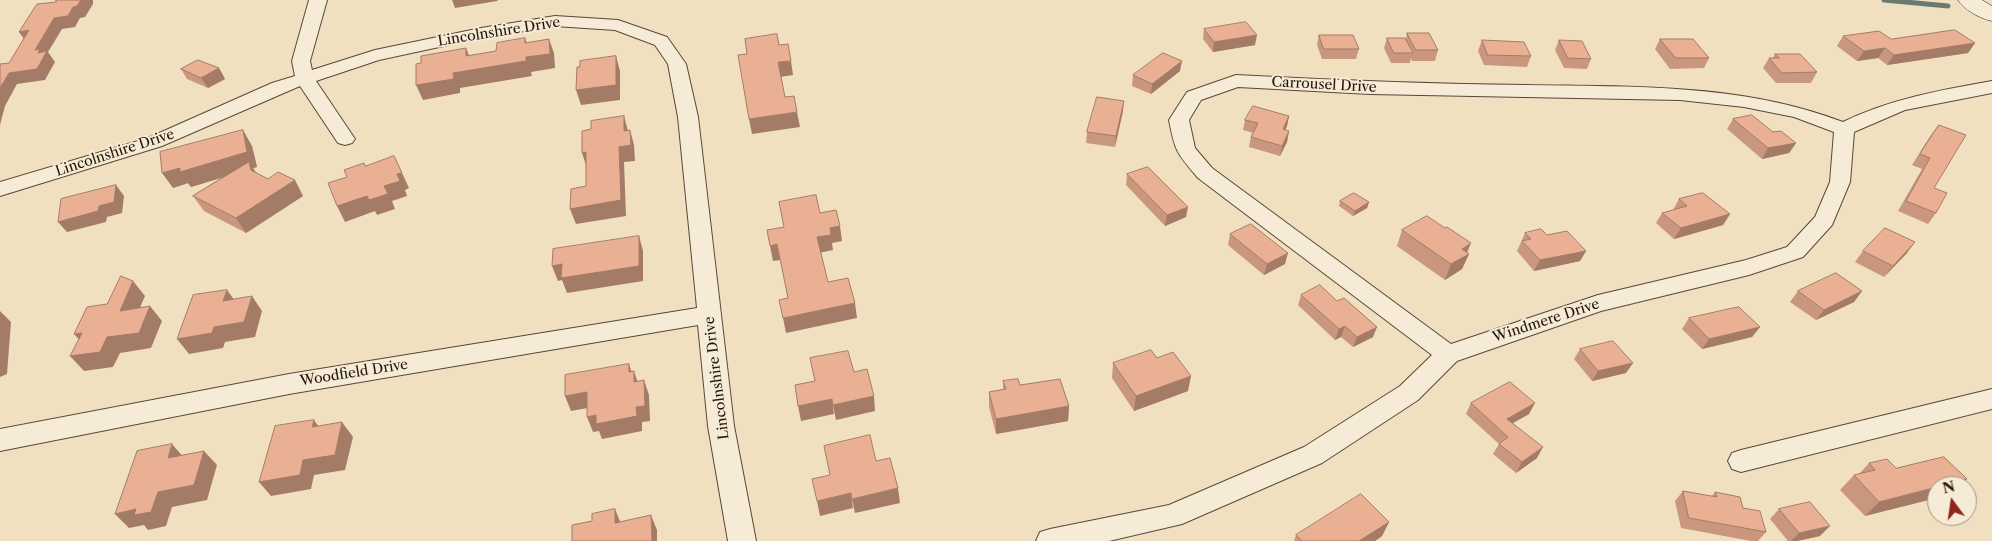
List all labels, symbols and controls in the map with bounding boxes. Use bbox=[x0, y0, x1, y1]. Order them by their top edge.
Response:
street label: Lincolnshire Drive bbox=[437, 14, 561, 50]
street label: Carrousel Drive bbox=[1271, 74, 1377, 96]
street label: Lincolnshire Drive bbox=[54, 126, 176, 180]
street label: Windmere Drive bbox=[1490, 296, 1602, 346]
street label: Lincolnshire Drive bbox=[701, 316, 733, 440]
street label: Woodfield Drive bbox=[299, 356, 409, 390]
north arrow bbox=[1927, 476, 1977, 526]
text: N bbox=[1941, 477, 1957, 498]

